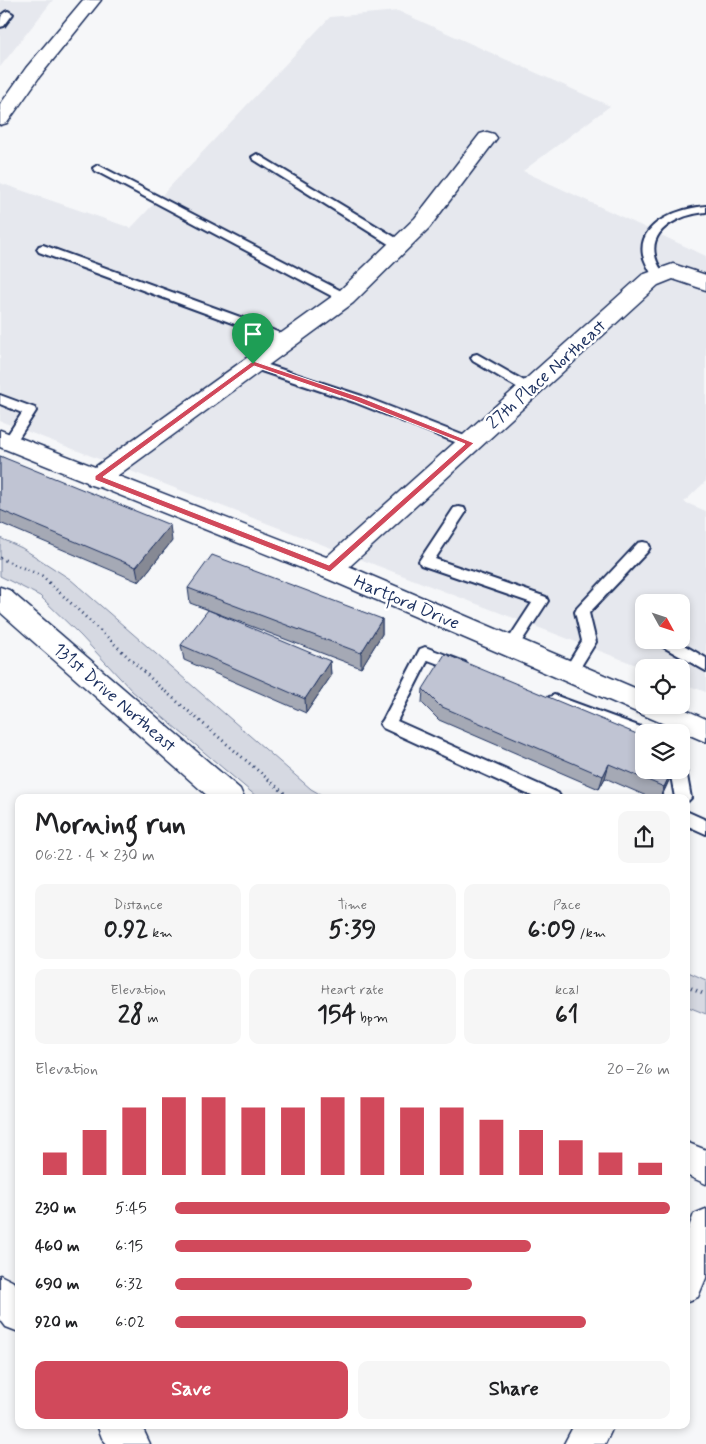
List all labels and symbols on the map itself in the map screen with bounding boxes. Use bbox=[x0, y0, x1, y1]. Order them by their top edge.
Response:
pin bbox=[232, 313, 274, 364]
street label: 27th Place Northeast bbox=[482, 314, 612, 435]
street label: Hartford Drive bbox=[349, 570, 463, 638]
north arrow bbox=[635, 594, 690, 649]
street label: 131st Drive Northeast bbox=[48, 638, 181, 758]

